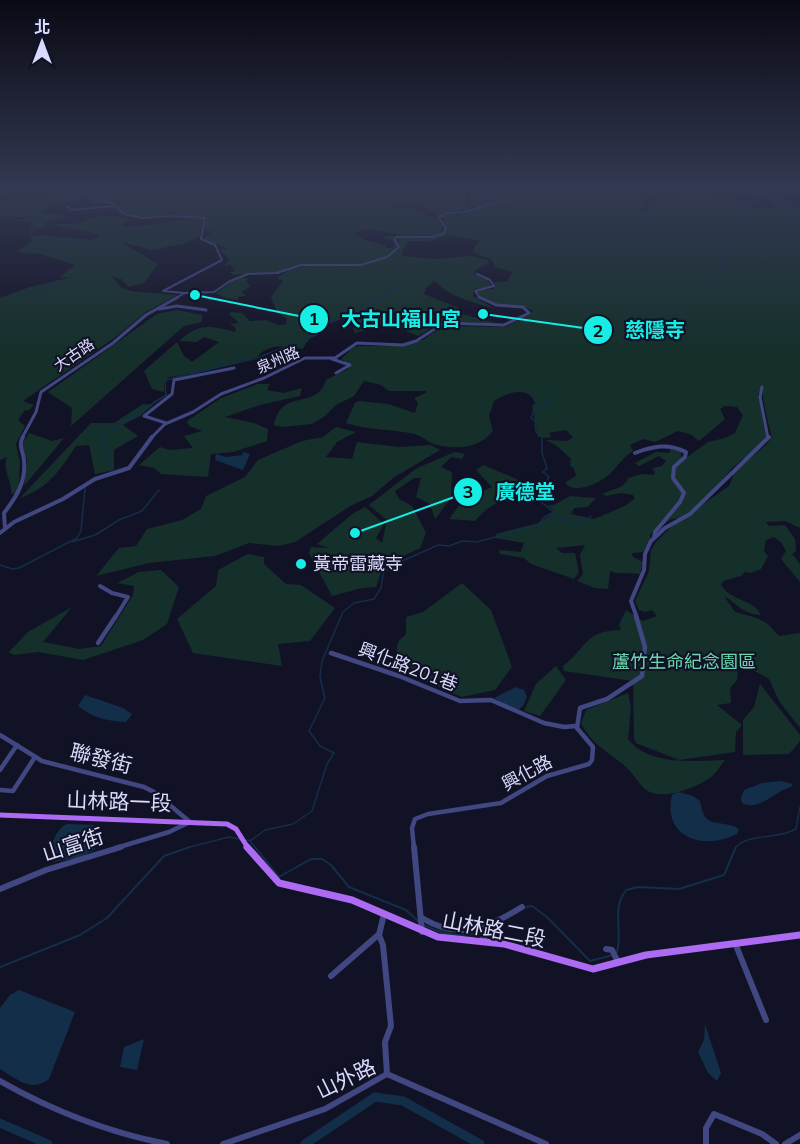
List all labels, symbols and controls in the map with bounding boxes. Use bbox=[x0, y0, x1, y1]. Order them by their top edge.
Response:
north arrow bbox=[12, 12, 72, 72]
text: 北 bbox=[34, 17, 50, 37]
callout: 大古山福山宮 bbox=[299, 300, 473, 338]
text: 大古山福山宮 bbox=[341, 306, 461, 331]
text: 1 bbox=[309, 307, 319, 330]
callout: 慈隱寺 bbox=[583, 311, 697, 349]
text: 慈隱寺 bbox=[625, 317, 685, 342]
text: 2 bbox=[593, 319, 603, 342]
street label: 大古路 bbox=[50, 334, 98, 375]
street label: 泉州路 bbox=[253, 342, 302, 377]
callout: 廣德堂 bbox=[453, 473, 567, 511]
text: 廣德堂 bbox=[495, 479, 555, 504]
text: 3 bbox=[463, 480, 473, 503]
place label: 黃帝雷藏寺 bbox=[313, 552, 403, 575]
marker: 黃帝雷藏寺 bbox=[294, 557, 308, 571]
street label: 興化路201巷 bbox=[355, 637, 461, 696]
park label: 蘆竹生命紀念園區 bbox=[612, 650, 756, 673]
street label: 聯發街 bbox=[68, 738, 135, 778]
street label: 興化路 bbox=[498, 750, 556, 795]
street label: 山林路一段 bbox=[66, 786, 172, 816]
street label: 山富街 bbox=[39, 822, 107, 866]
street label: 山林路二段 bbox=[440, 906, 548, 952]
street label: 山外路 bbox=[312, 1053, 380, 1104]

